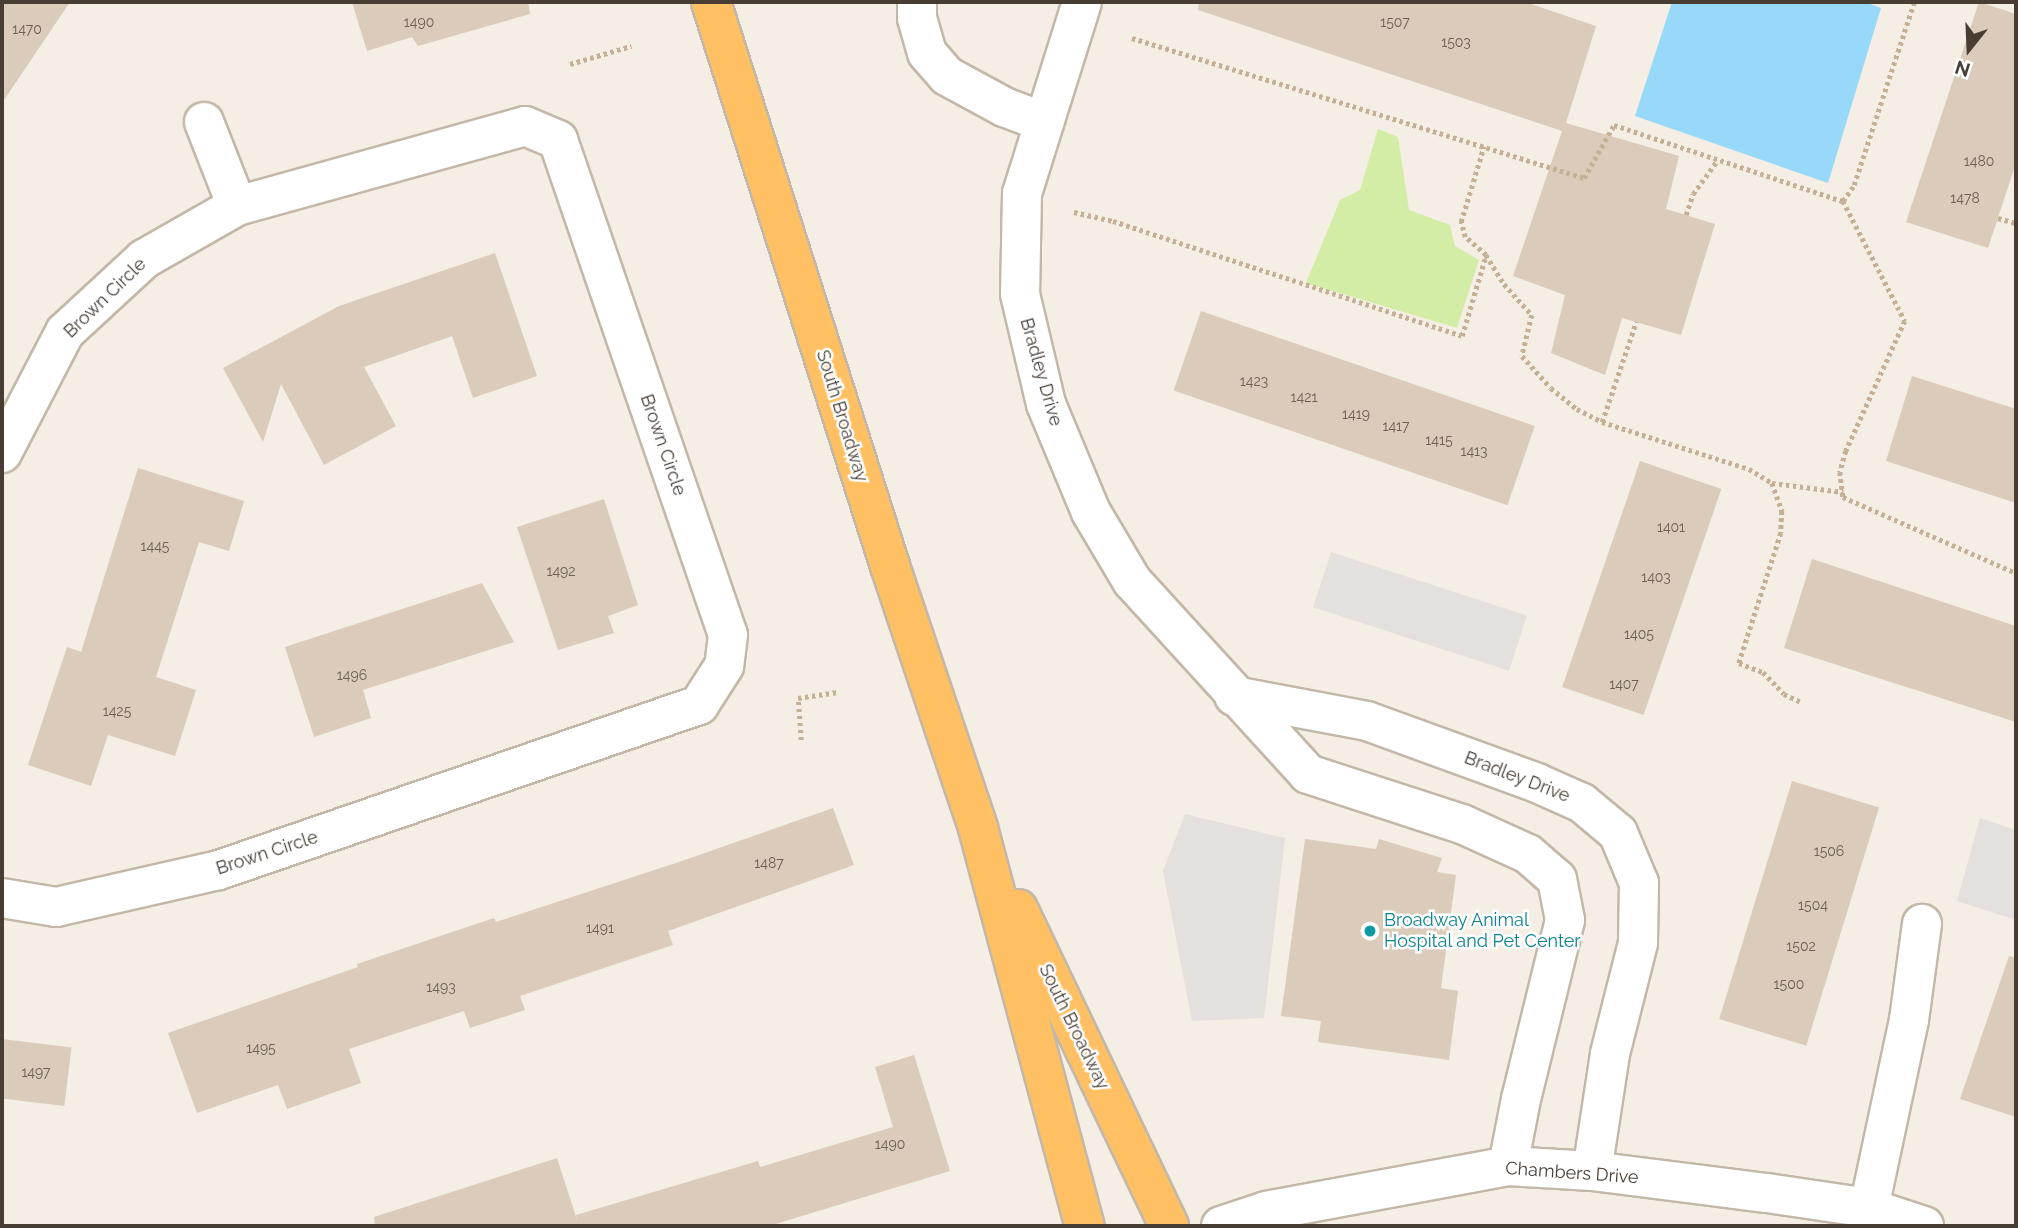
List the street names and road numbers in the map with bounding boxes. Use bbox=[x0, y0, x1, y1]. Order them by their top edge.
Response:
street label: Brown Circle bbox=[59, 253, 151, 343]
street label: Bradley Drive bbox=[1015, 315, 1067, 429]
street label: South Broadway bbox=[812, 347, 872, 485]
street label: Brown Circle bbox=[636, 391, 690, 499]
street label: Bradley Drive bbox=[1461, 747, 1573, 807]
street label: Brown Circle bbox=[213, 826, 321, 880]
street label: South Broadway bbox=[1034, 961, 1114, 1093]
street label: Chambers Drive bbox=[1505, 1158, 1639, 1188]

